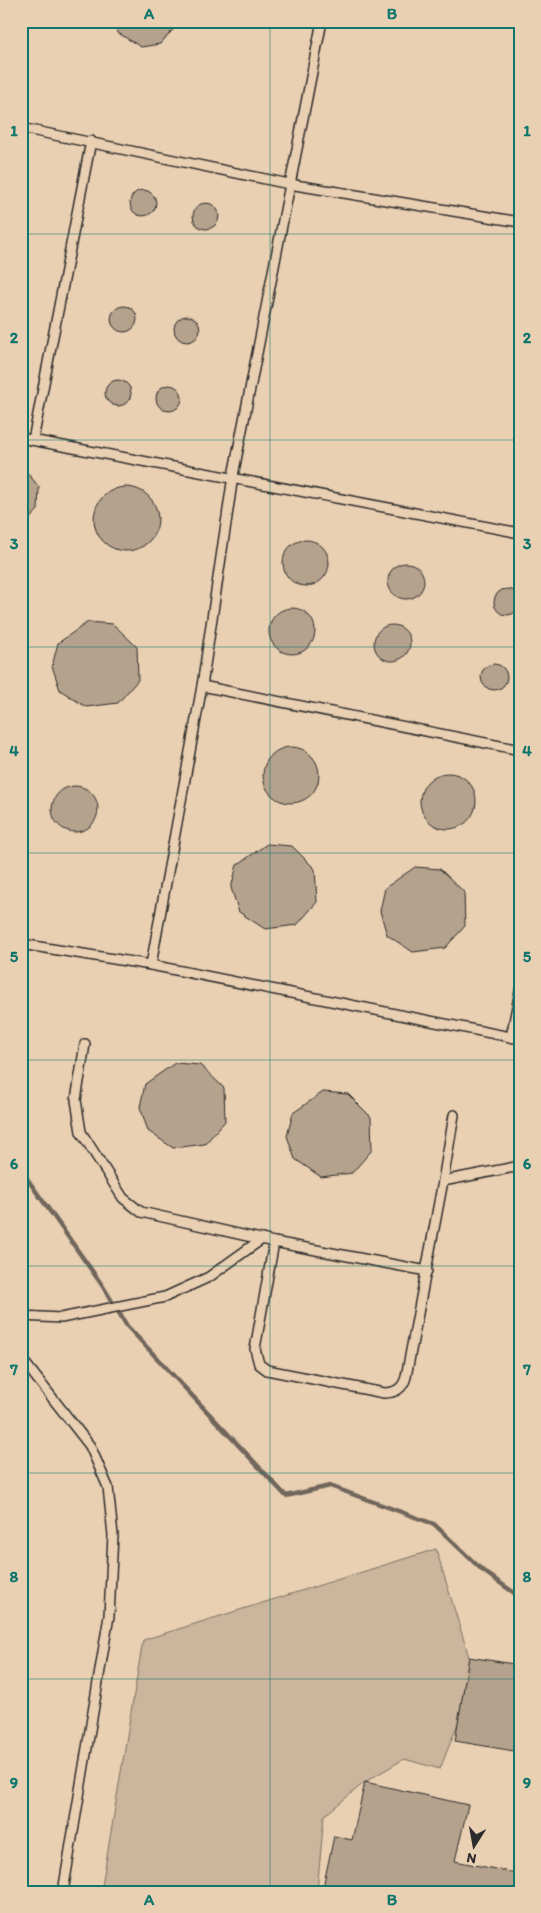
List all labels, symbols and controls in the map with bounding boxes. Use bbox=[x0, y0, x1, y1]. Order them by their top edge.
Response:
text: A bbox=[143, 4, 155, 23]
text: B bbox=[387, 4, 398, 23]
text: 1 bbox=[10, 121, 18, 140]
text: 1 bbox=[523, 121, 531, 140]
text: 2 bbox=[10, 328, 19, 347]
text: 2 bbox=[523, 328, 532, 347]
text: 3 bbox=[10, 534, 19, 553]
text: 3 bbox=[523, 534, 532, 553]
text: 4 bbox=[9, 741, 19, 760]
text: 4 bbox=[522, 741, 532, 760]
text: 5 bbox=[10, 947, 19, 966]
text: 5 bbox=[523, 947, 532, 966]
text: 6 bbox=[10, 1154, 19, 1173]
text: 6 bbox=[523, 1154, 532, 1173]
text: 7 bbox=[9, 1360, 18, 1379]
text: 7 bbox=[522, 1360, 531, 1379]
text: 8 bbox=[10, 1567, 19, 1586]
text: 8 bbox=[523, 1567, 532, 1586]
text: 9 bbox=[10, 1773, 18, 1792]
text: 9 bbox=[523, 1773, 531, 1792]
north arrow bbox=[448, 1820, 498, 1870]
text: N bbox=[465, 1849, 478, 1868]
text: A bbox=[143, 1890, 155, 1909]
text: B bbox=[387, 1890, 398, 1909]

